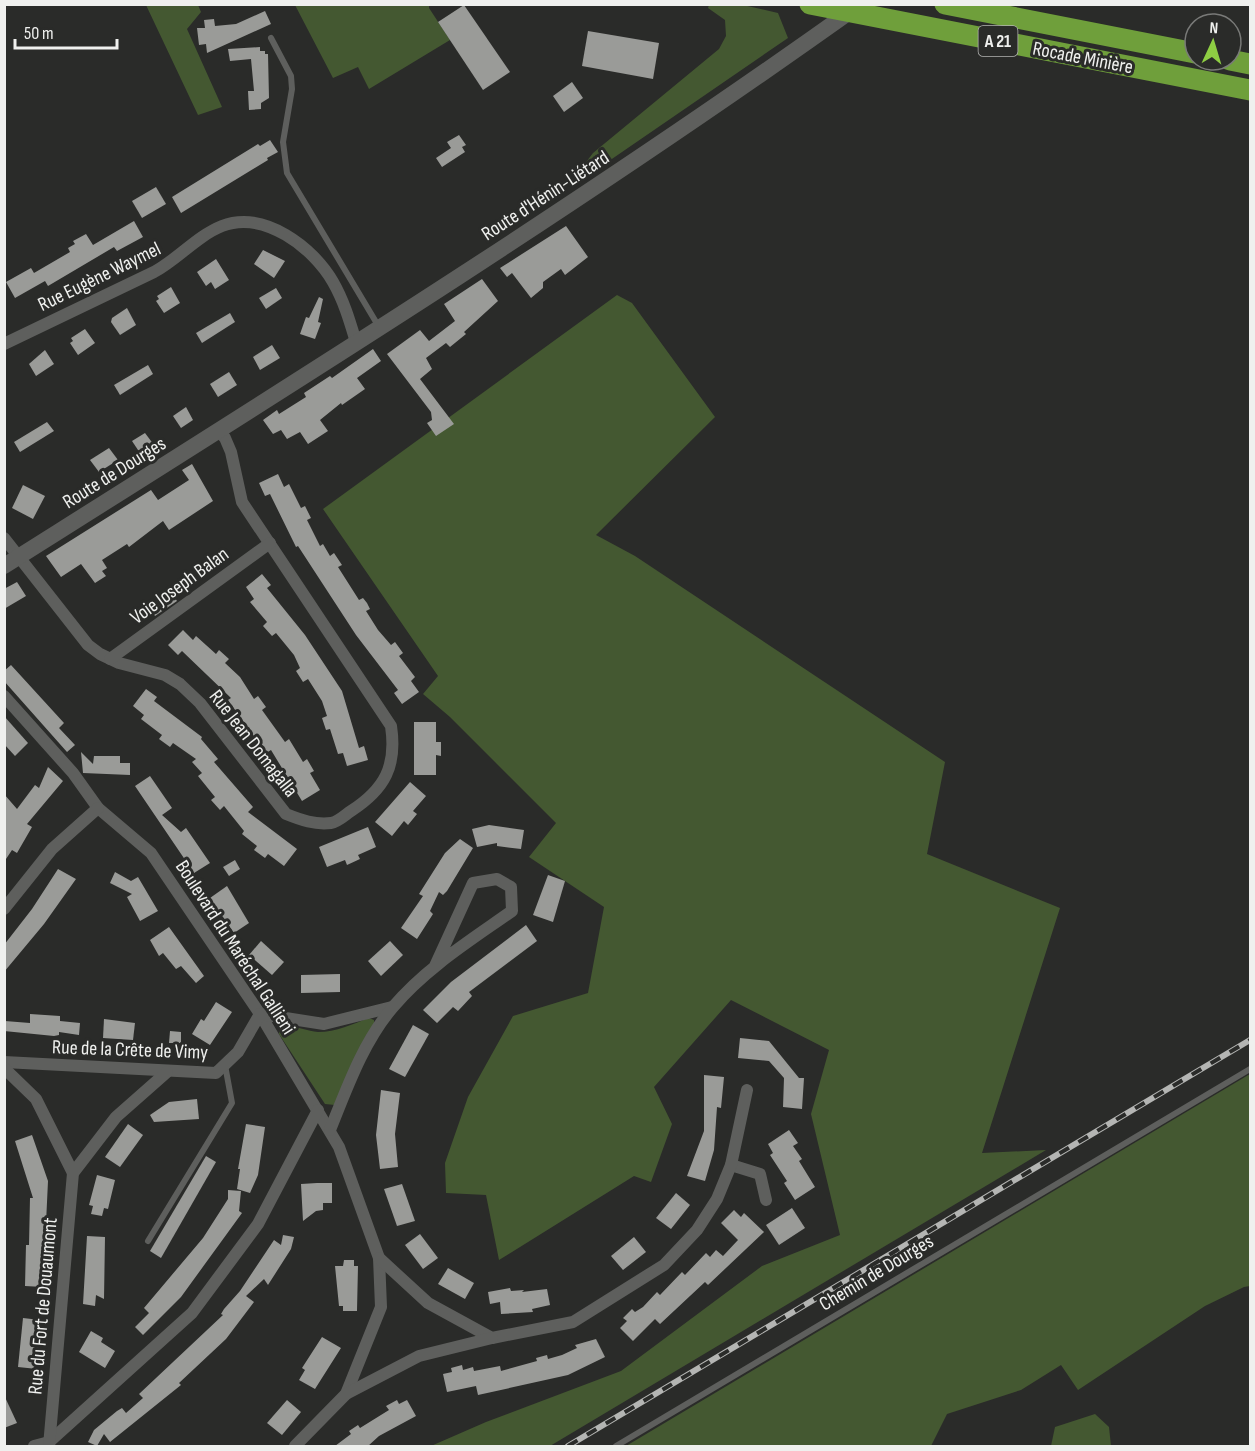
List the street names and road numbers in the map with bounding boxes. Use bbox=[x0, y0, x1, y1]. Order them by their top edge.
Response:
road number: A 21 bbox=[978, 26, 1018, 56]
street label: Rocade Minière bbox=[1031, 37, 1135, 79]
street label: Route d'Hénin-Liétard bbox=[477, 146, 614, 246]
street label: Rue Eugène Waymel bbox=[34, 237, 165, 317]
street label: Route de Dourges bbox=[58, 432, 171, 514]
street label: Voie Joseph Balan bbox=[126, 542, 234, 630]
street label: Rue Jean Domagalla bbox=[204, 685, 303, 802]
street label: Boulevard du Maréchal Gallieni bbox=[170, 856, 300, 1039]
street label: Rue de la Crête de Vimy bbox=[52, 1035, 209, 1065]
street label: Rue du Fort de Douaumont bbox=[23, 1217, 63, 1396]
street label: Chemin de Dourges bbox=[815, 1229, 938, 1316]

